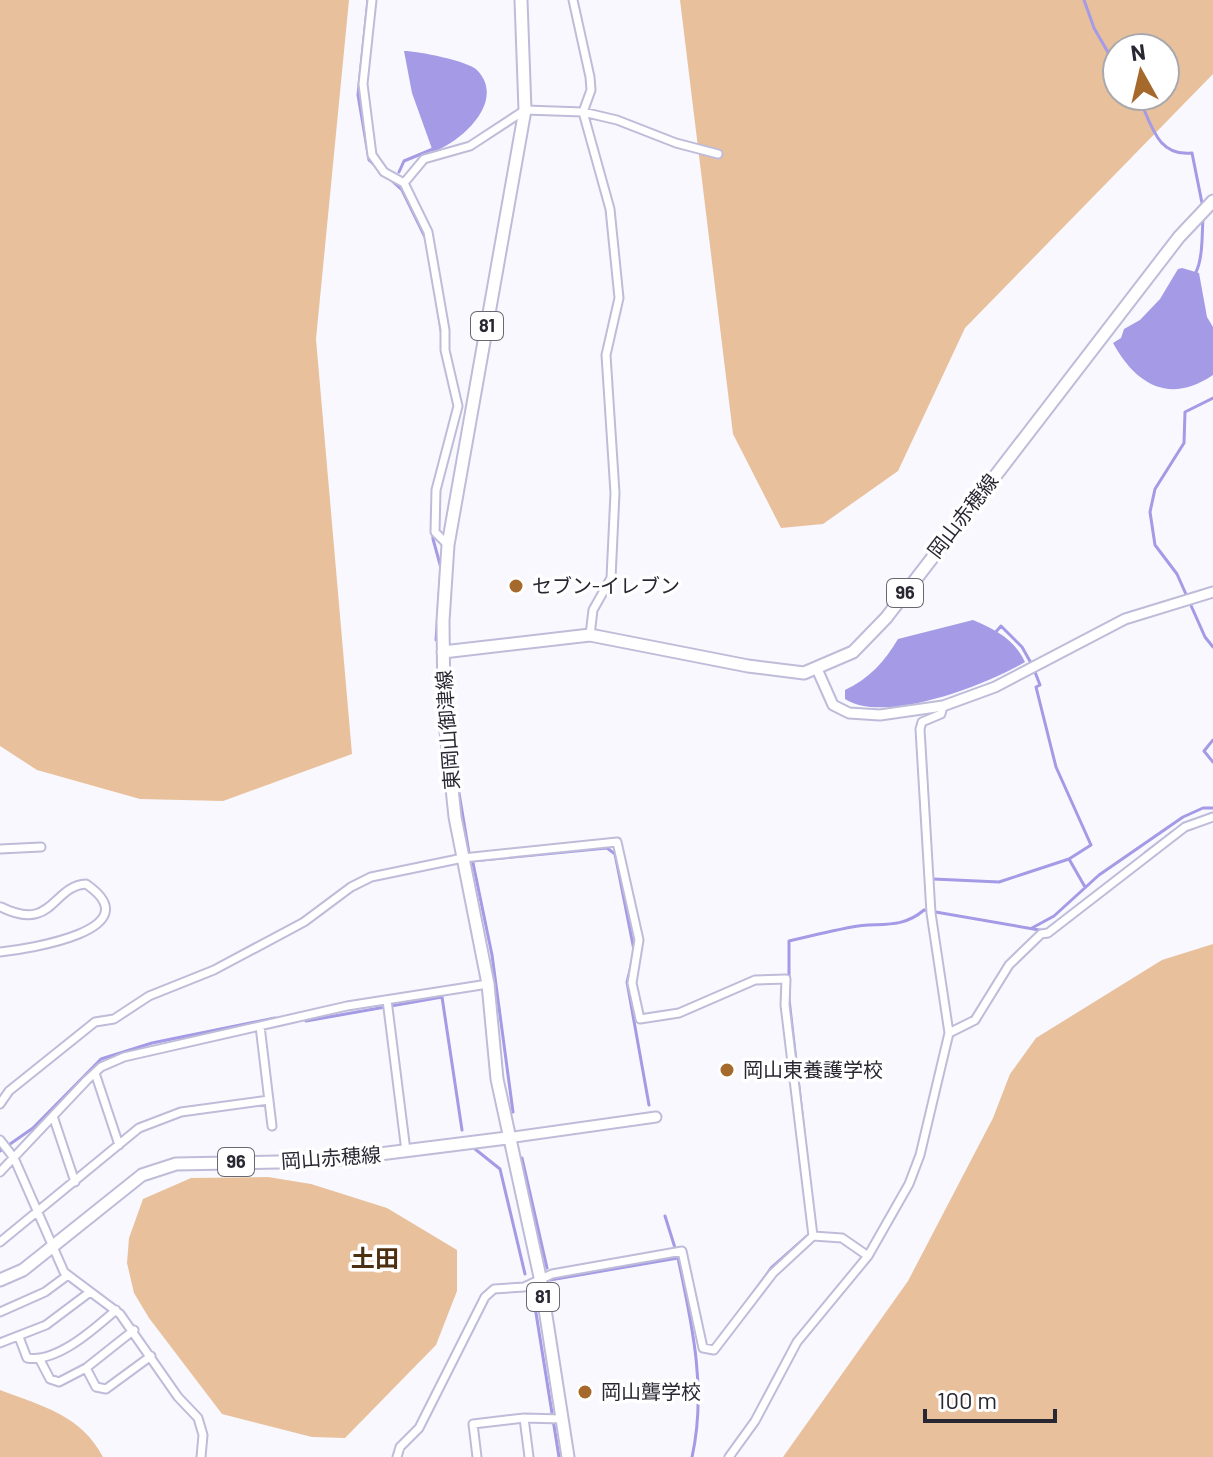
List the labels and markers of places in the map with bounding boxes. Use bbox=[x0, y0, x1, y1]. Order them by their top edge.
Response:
place label: セブン-イレブン bbox=[532, 573, 680, 597]
marker: セブン-イレブン bbox=[507, 577, 525, 595]
place label: 岡山東養護学校 bbox=[743, 1057, 883, 1081]
marker: 岡山東養護学校 bbox=[718, 1061, 736, 1079]
place label: 岡山聾学校 bbox=[601, 1379, 701, 1403]
marker: 岡山聾学校 bbox=[576, 1383, 594, 1401]

